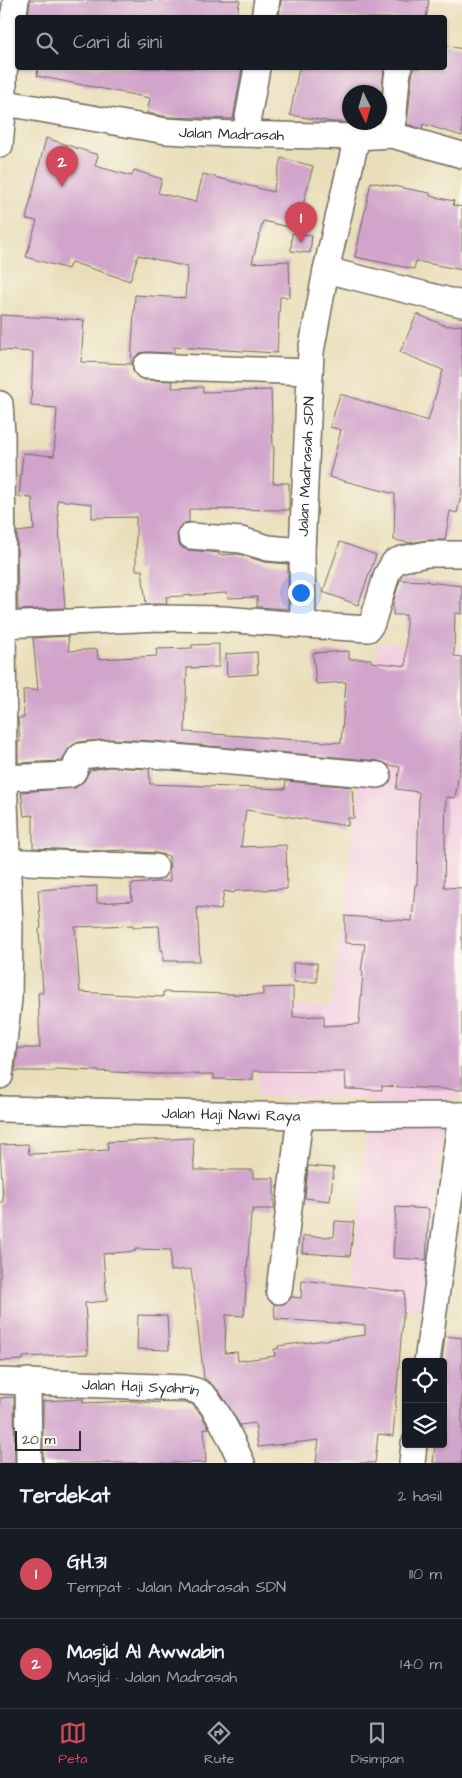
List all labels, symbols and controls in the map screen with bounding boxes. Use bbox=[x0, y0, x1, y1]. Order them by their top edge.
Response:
search box bbox=[15, 15, 447, 70]
icon: search bbox=[33, 29, 61, 57]
text: Cari di sini bbox=[73, 29, 162, 56]
north arrow bbox=[342, 85, 387, 130]
street label: Jalan Madrasah bbox=[178, 121, 285, 146]
pin: 2 bbox=[46, 146, 78, 187]
pin: 1 bbox=[285, 202, 317, 243]
street label: Jalan Madrasah SDN bbox=[292, 396, 319, 537]
your location bbox=[288, 580, 314, 606]
street label: Jalan Haji Nawi Raya bbox=[161, 1102, 301, 1127]
map controls bbox=[402, 1358, 447, 1448]
button: locate bbox=[402, 1358, 447, 1403]
street label: Jalan Haji Syahrin bbox=[82, 1374, 203, 1402]
button: layers bbox=[402, 1403, 447, 1448]
scale bar bbox=[15, 1428, 81, 1451]
text: 20 m bbox=[22, 1430, 55, 1450]
text: Terdekat bbox=[20, 1481, 110, 1510]
text: 2 hasil bbox=[397, 1485, 442, 1507]
text: GH.31 bbox=[67, 1549, 106, 1576]
text: 1 bbox=[35, 1563, 37, 1585]
text: 110 m bbox=[409, 1563, 442, 1585]
text: Tempat · Jalan Madrasah SDN bbox=[67, 1576, 286, 1598]
text: Masjid Al Awwabin bbox=[67, 1639, 224, 1666]
text: 2 bbox=[31, 1653, 41, 1675]
text: 140 m bbox=[400, 1653, 442, 1675]
text: Masjid · Jalan Madrasah bbox=[67, 1666, 237, 1688]
tab: Peta bbox=[58, 1719, 88, 1769]
tab: Rute bbox=[204, 1719, 234, 1769]
tab: Disimpan bbox=[351, 1719, 404, 1769]

